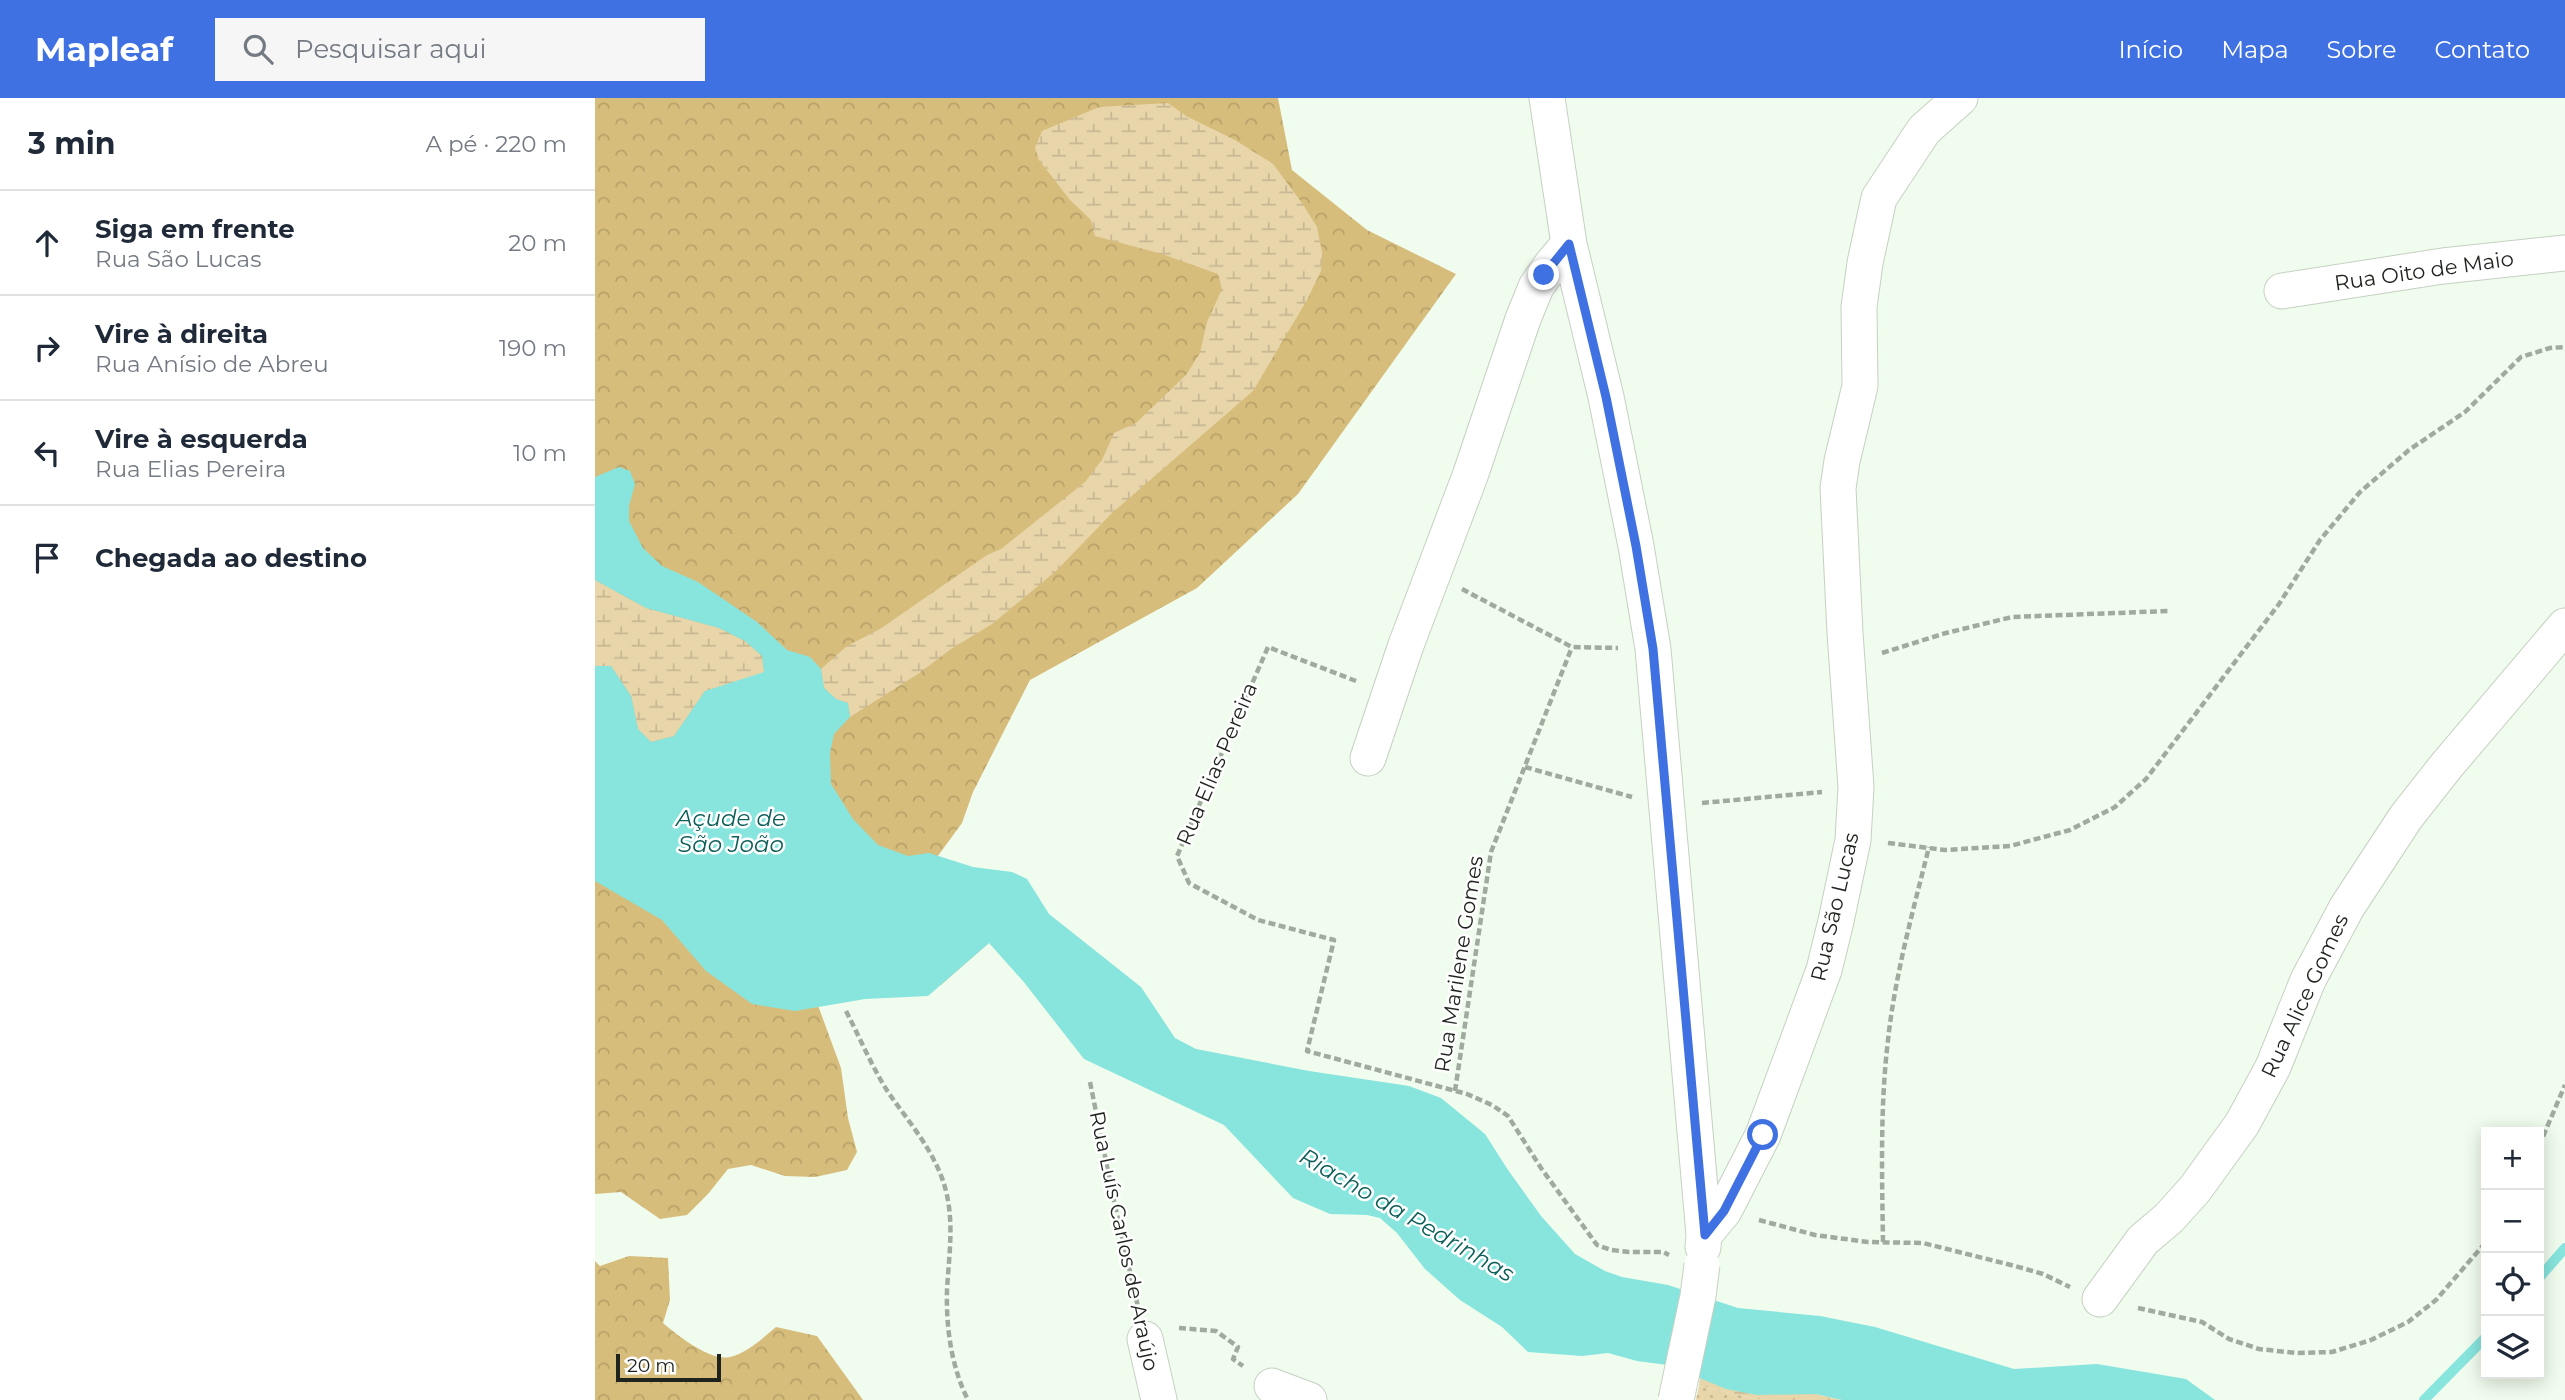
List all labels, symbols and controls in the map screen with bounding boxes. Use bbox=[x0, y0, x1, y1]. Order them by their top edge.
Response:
search box bbox=[215, 18, 705, 81]
text: Mapleaf bbox=[35, 29, 173, 69]
icon: search bbox=[239, 30, 277, 68]
text: Pesquisar aqui bbox=[295, 33, 487, 65]
text: Início bbox=[2118, 35, 2183, 64]
text: Mapa bbox=[2221, 35, 2289, 64]
text: Sobre bbox=[2327, 35, 2396, 64]
text: Contato bbox=[2434, 35, 2530, 64]
text: 3 min bbox=[28, 125, 115, 162]
text: A pé · 220 m bbox=[425, 130, 567, 158]
text: Siga em frente bbox=[95, 213, 295, 245]
icon: ahead bbox=[28, 224, 66, 262]
text: 20 m bbox=[508, 229, 567, 257]
text: Rua São Lucas bbox=[95, 245, 261, 273]
street label: Rua Oito de Maio bbox=[2333, 246, 2515, 295]
route end bbox=[1528, 259, 1559, 290]
text: Vire à direita bbox=[95, 318, 268, 350]
icon: right bbox=[28, 329, 66, 367]
text: 190 m bbox=[499, 334, 567, 362]
text: Rua Anísio de Abreu bbox=[95, 350, 329, 378]
text: Vire à esquerda bbox=[95, 423, 308, 455]
icon: left bbox=[28, 434, 66, 472]
text: 10 m bbox=[513, 439, 567, 467]
text: Rua Elias Pereira bbox=[95, 455, 286, 483]
icon: arrive bbox=[28, 539, 66, 577]
text: Chegada ao destino bbox=[95, 542, 367, 574]
street label: Rua Elias Pereira bbox=[1171, 679, 1262, 849]
water label: Açude de São João bbox=[674, 804, 786, 858]
street label: Rua São Lucas bbox=[1805, 830, 1864, 984]
street label: Rua Marilene Gomes bbox=[1429, 854, 1488, 1074]
street label: Rua Alice Gomes bbox=[2256, 910, 2353, 1082]
street label: Rua Luís Carlos de Araújo bbox=[1085, 1109, 1164, 1373]
route start bbox=[1747, 1119, 1778, 1150]
map controls bbox=[2481, 1127, 2544, 1379]
button: + bbox=[2481, 1127, 2544, 1190]
water label: Riacho da Pedrinhas bbox=[1295, 1142, 1519, 1288]
button: − bbox=[2481, 1190, 2544, 1253]
button: locate bbox=[2481, 1253, 2544, 1316]
button: layers bbox=[2481, 1316, 2544, 1379]
scale bar bbox=[616, 1351, 721, 1383]
text: 20 m bbox=[627, 1354, 675, 1377]

